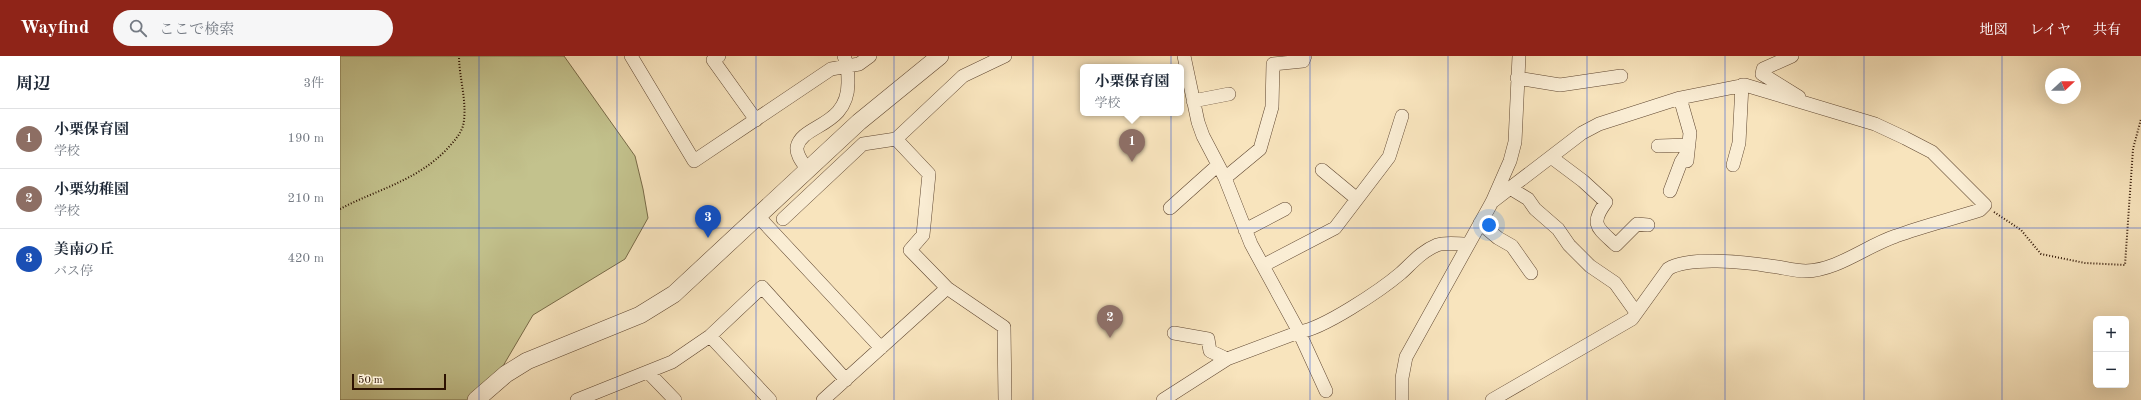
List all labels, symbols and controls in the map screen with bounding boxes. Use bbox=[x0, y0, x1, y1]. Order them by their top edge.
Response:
search box bbox=[113, 10, 393, 46]
icon: search bbox=[127, 17, 149, 39]
text: Wayfind bbox=[20, 19, 89, 38]
text: ここで検索 bbox=[159, 23, 234, 38]
text: 地図 bbox=[1980, 23, 2008, 37]
text: レイヤ bbox=[2030, 23, 2071, 37]
text: 共有 bbox=[2093, 23, 2121, 37]
popup bbox=[1080, 64, 1184, 116]
north arrow bbox=[2045, 68, 2081, 104]
text: 小栗保育園 bbox=[1094, 75, 1170, 90]
text: 周辺 bbox=[16, 76, 50, 93]
text: 3件 bbox=[303, 77, 324, 90]
text: 学校 bbox=[1094, 97, 1121, 110]
text: 小栗保育園 bbox=[54, 123, 129, 138]
pin: 1 bbox=[1119, 129, 1145, 162]
text: 1 bbox=[25, 132, 33, 145]
text: 190 m bbox=[287, 132, 324, 145]
text: 学校 bbox=[54, 145, 80, 158]
text: 小栗幼稚園 bbox=[54, 183, 129, 198]
text: 2 bbox=[25, 192, 33, 205]
text: 210 m bbox=[287, 192, 324, 205]
text: 学校 bbox=[54, 205, 80, 218]
pin: 3 bbox=[695, 205, 721, 238]
your location bbox=[1479, 215, 1499, 235]
text: 美南の丘 bbox=[54, 243, 114, 258]
text: 3 bbox=[25, 252, 33, 265]
text: 420 m bbox=[287, 252, 324, 265]
text: バス停 bbox=[54, 265, 93, 278]
pin: 2 bbox=[1097, 305, 1123, 338]
map controls bbox=[2093, 316, 2129, 388]
button: + bbox=[2093, 316, 2129, 352]
button: − bbox=[2093, 352, 2129, 388]
scale bar bbox=[352, 372, 446, 391]
text: 50 m bbox=[358, 375, 383, 386]

